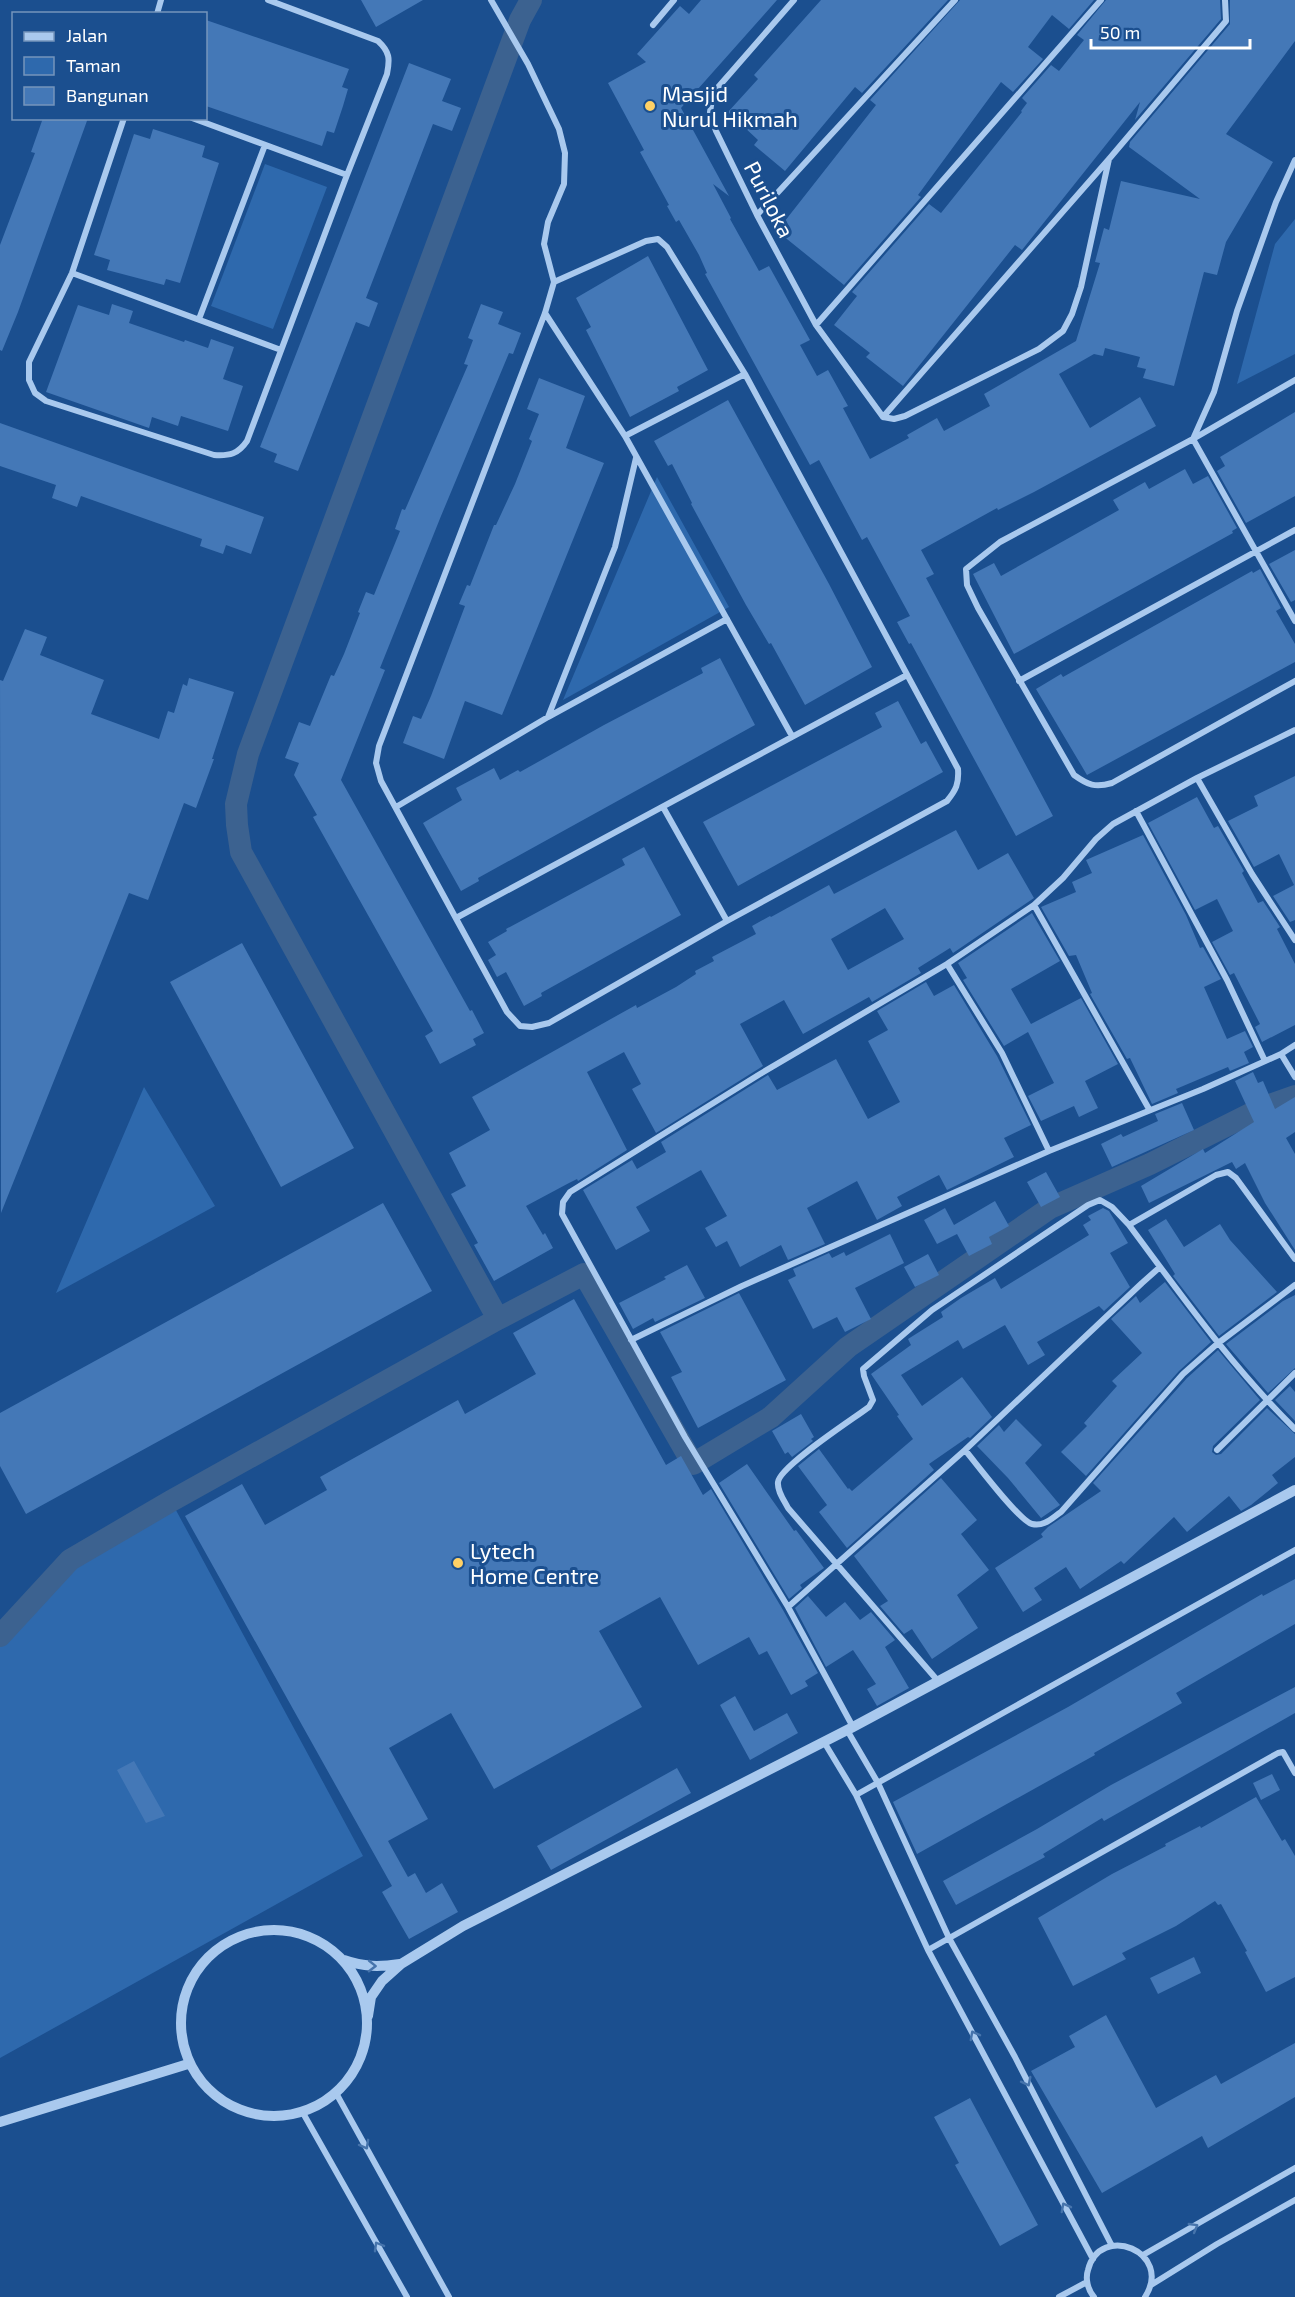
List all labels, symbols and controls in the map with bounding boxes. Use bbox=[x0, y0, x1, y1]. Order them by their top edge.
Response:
legend bbox=[12, 12, 207, 120]
scale bar bbox=[1091, 12, 1250, 50]
text: 50 m bbox=[1100, 21, 1140, 43]
text: Jalan bbox=[66, 24, 108, 46]
text: Taman bbox=[66, 54, 121, 76]
place label: Masjid Nurul Hikmah bbox=[662, 80, 798, 131]
text: Bangunan bbox=[66, 84, 149, 106]
marker: Masjid Nurul Hikmah bbox=[643, 99, 657, 113]
street label: Puriloka bbox=[740, 157, 800, 241]
place label: Lytech Home Centre bbox=[470, 1537, 599, 1588]
marker: Lytech Home Centre bbox=[451, 1556, 465, 1570]
one-way arrow bbox=[367, 1960, 376, 1973]
one-way arrow bbox=[970, 2031, 981, 2041]
one-way arrow bbox=[1020, 2075, 1031, 2086]
one-way arrow bbox=[358, 2138, 369, 2149]
one-way arrow bbox=[1061, 2203, 1072, 2213]
one-way arrow bbox=[1188, 2222, 1198, 2234]
one-way arrow bbox=[374, 2242, 386, 2252]

